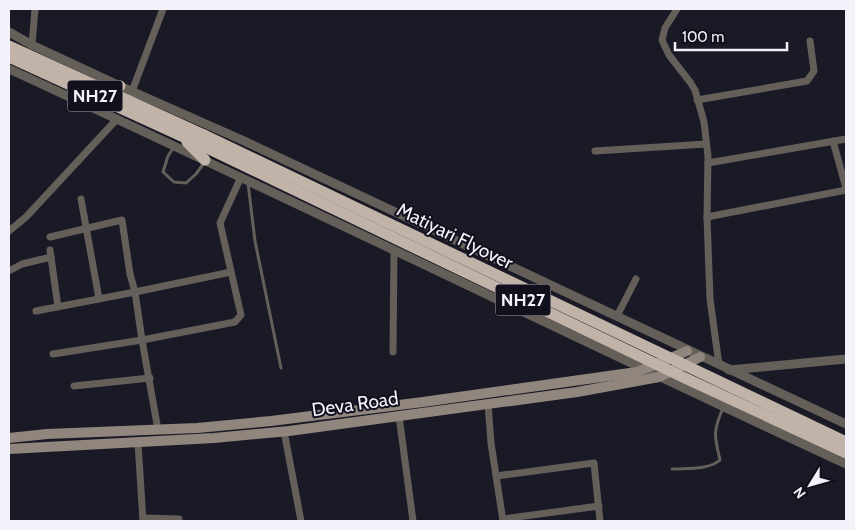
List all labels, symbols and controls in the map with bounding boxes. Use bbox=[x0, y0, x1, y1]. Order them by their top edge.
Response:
scale bar bbox=[675, 20, 788, 52]
text: 100 m bbox=[682, 28, 724, 46]
road number: NH27 bbox=[68, 80, 122, 112]
street label: Matiyari Flyover bbox=[393, 198, 517, 274]
road number: NH27 bbox=[496, 284, 550, 316]
street label: Deva Road bbox=[310, 387, 400, 421]
north arrow bbox=[785, 460, 835, 510]
text: N bbox=[789, 483, 810, 502]

